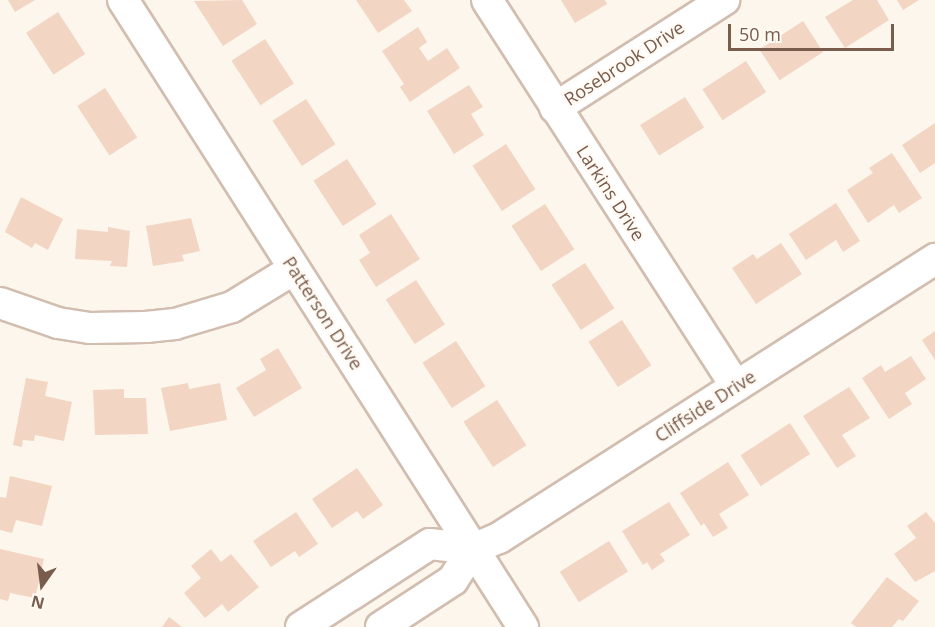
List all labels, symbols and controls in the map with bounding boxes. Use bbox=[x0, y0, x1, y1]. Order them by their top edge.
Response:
scale bar bbox=[731, 12, 898, 50]
street label: Rosebrook Drive bbox=[560, 16, 688, 110]
text: 50 m bbox=[739, 22, 781, 46]
street label: Larkins Drive bbox=[572, 141, 650, 245]
street label: Patterson Drive bbox=[278, 252, 368, 374]
street label: Cliffside Drive bbox=[651, 365, 759, 447]
north arrow bbox=[12, 555, 72, 615]
text: N bbox=[29, 590, 47, 615]

